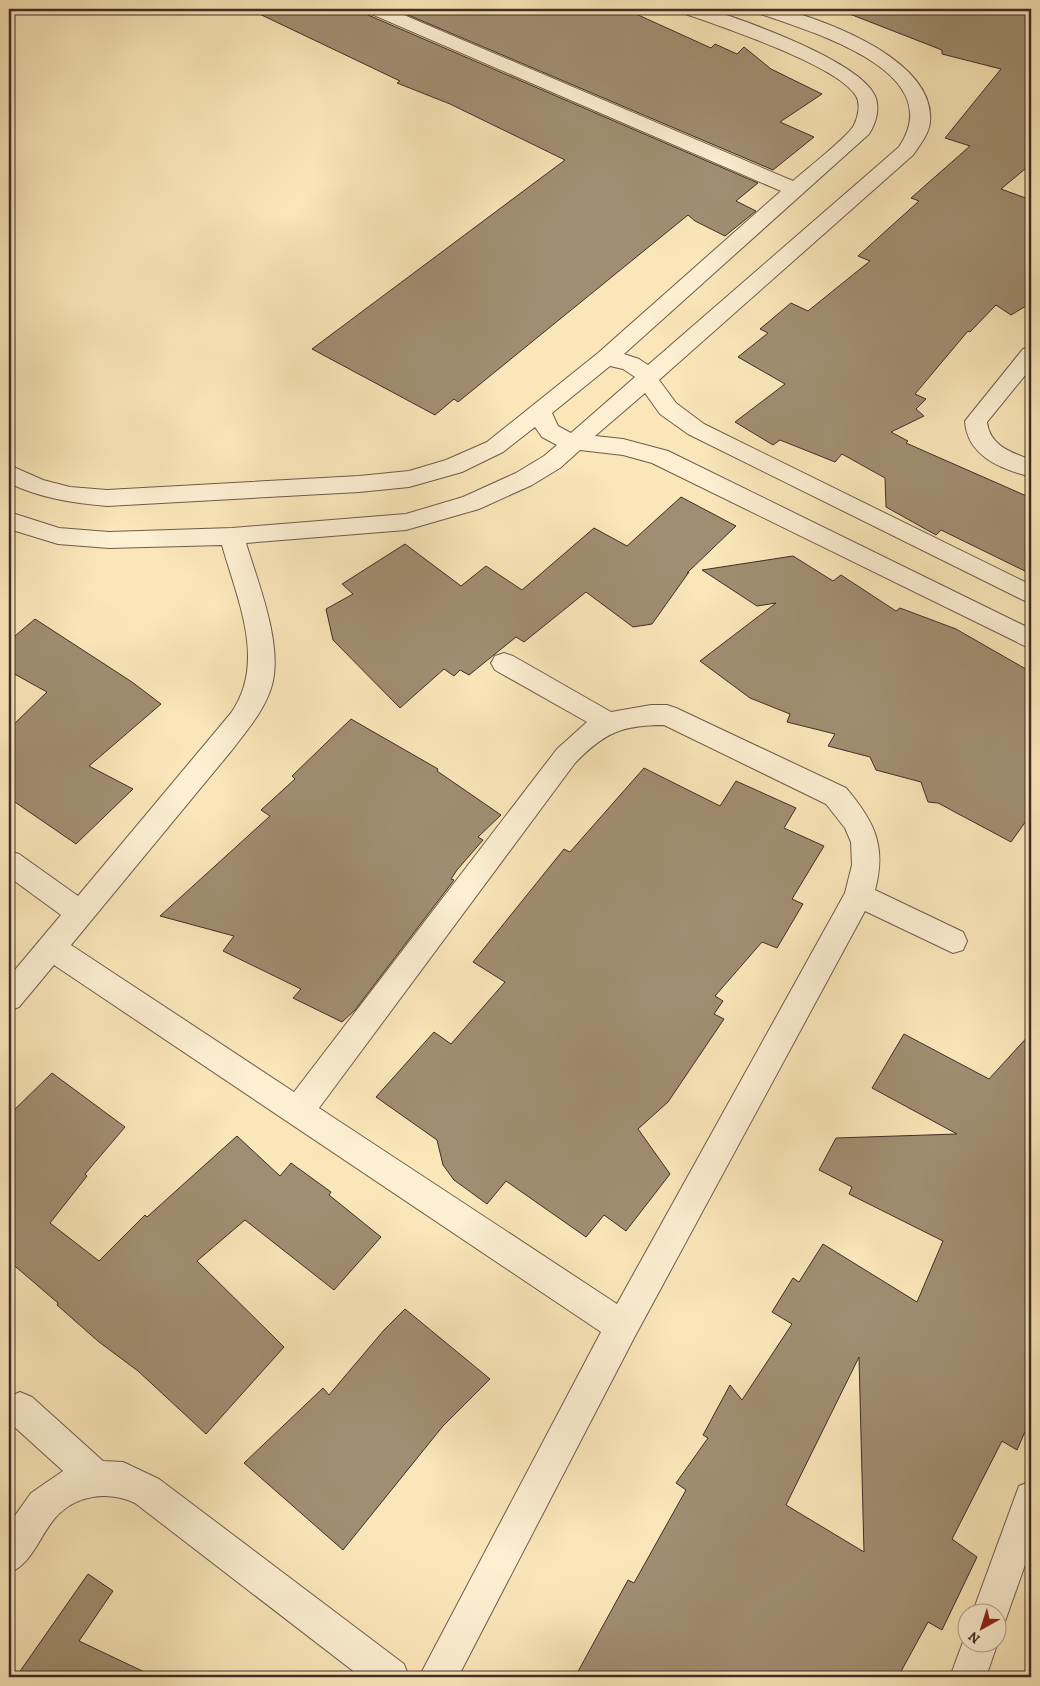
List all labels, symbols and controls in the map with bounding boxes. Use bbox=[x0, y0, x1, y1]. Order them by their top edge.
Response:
north arrow bbox=[958, 1604, 1008, 1654]
text: N bbox=[964, 1627, 984, 1648]

